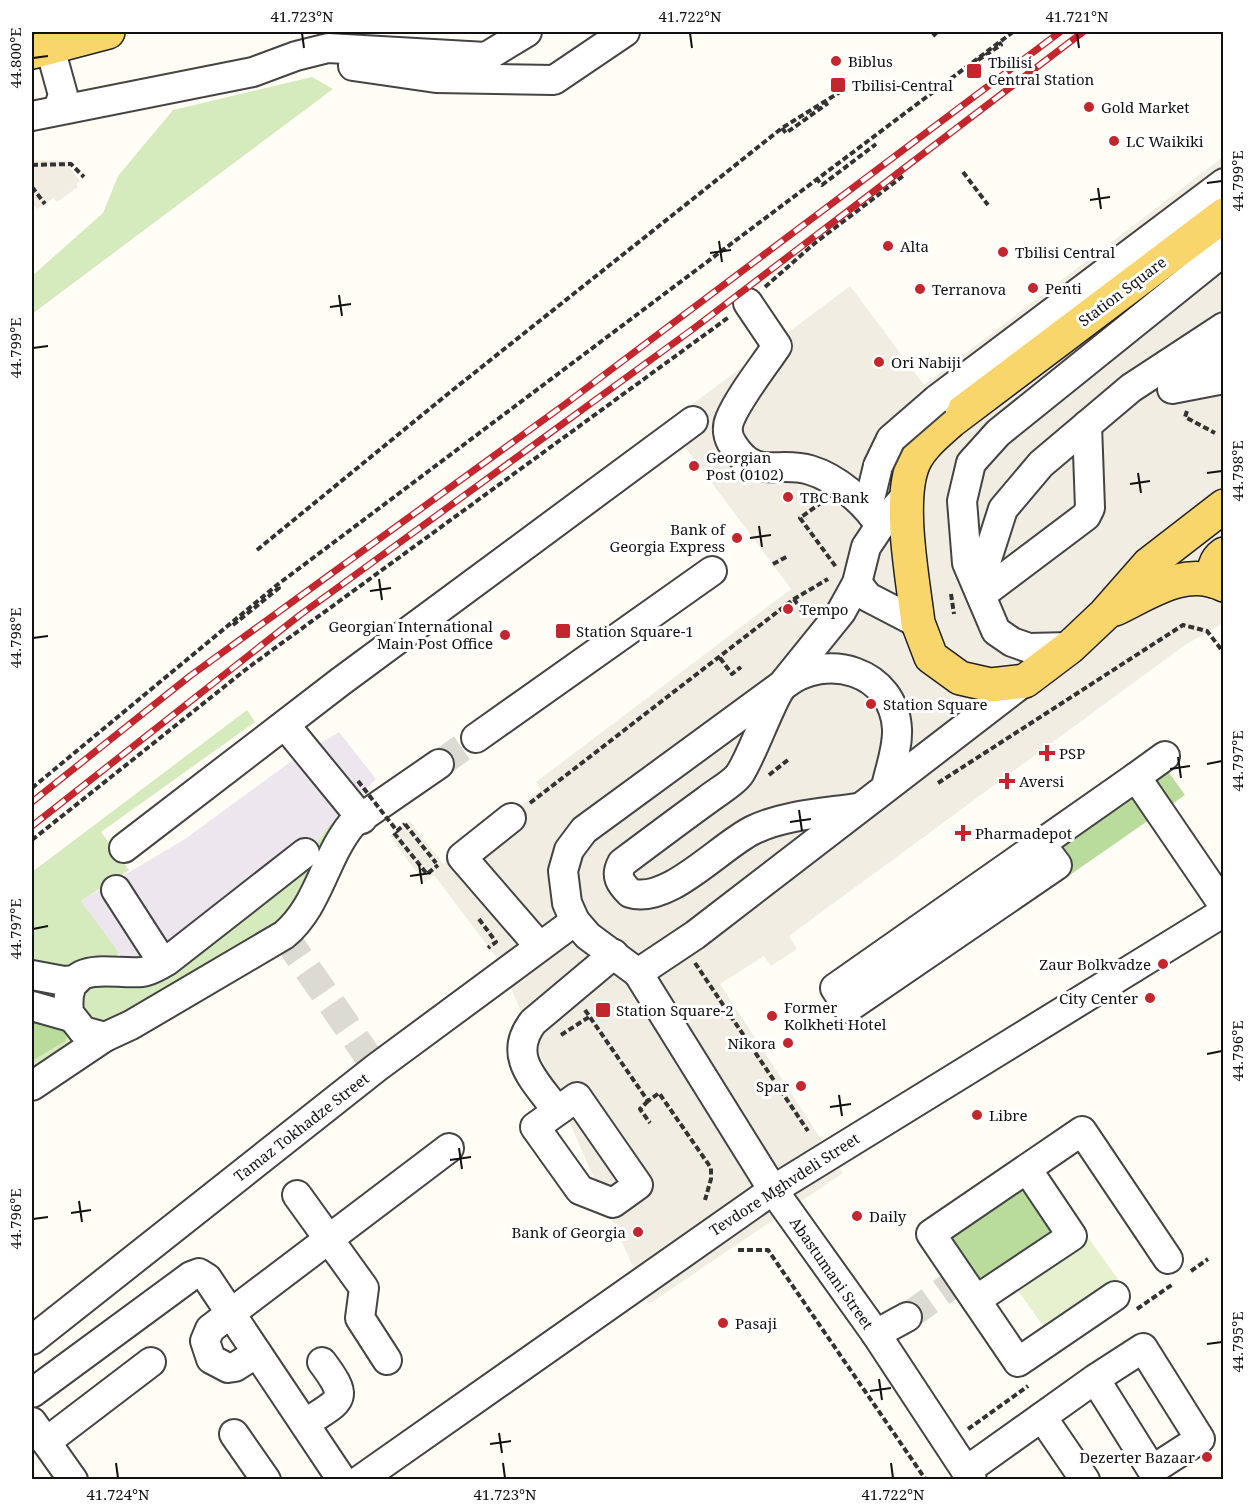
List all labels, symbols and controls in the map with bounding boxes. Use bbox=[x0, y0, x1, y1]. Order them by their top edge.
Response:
text: 41.723°N bbox=[270, 6, 334, 26]
text: 41.722°N bbox=[658, 6, 722, 26]
text: 41.721°N bbox=[1045, 6, 1109, 26]
text: 44.800°E bbox=[5, 27, 25, 89]
place label: Biblus bbox=[848, 51, 893, 71]
place label: Tbilisi Central Station bbox=[988, 52, 1095, 89]
marker: Biblus bbox=[829, 54, 843, 68]
marker: Tbilisi Central Station bbox=[965, 62, 983, 80]
place label: Tbilisi-Central bbox=[852, 75, 953, 95]
marker: Tbilisi-Central bbox=[829, 76, 847, 94]
place label: Gold Market bbox=[1101, 97, 1190, 117]
marker: Gold Market bbox=[1082, 100, 1096, 114]
place label: LC Waikiki bbox=[1126, 131, 1204, 151]
marker: LC Waikiki bbox=[1107, 134, 1121, 148]
text: 44.799°E bbox=[1227, 150, 1247, 212]
place label: Alta bbox=[900, 236, 929, 256]
marker: Alta bbox=[881, 239, 895, 253]
place label: Tbilisi Central bbox=[1015, 242, 1116, 262]
marker: Tbilisi Central bbox=[996, 245, 1010, 259]
street label: Station Square bbox=[1074, 252, 1170, 330]
place label: Penti bbox=[1045, 278, 1082, 298]
place label: Terranova bbox=[932, 279, 1006, 299]
marker: Penti bbox=[1026, 281, 1040, 295]
marker: Terranova bbox=[913, 282, 927, 296]
text: 44.799°E bbox=[5, 317, 25, 379]
place label: Ori Nabiji bbox=[891, 352, 961, 372]
marker: Ori Nabiji bbox=[872, 355, 886, 369]
text: 44.798°E bbox=[1227, 440, 1247, 502]
place label: Georgian Post (0102) bbox=[706, 447, 784, 484]
marker: Georgian Post (0102) bbox=[687, 459, 701, 473]
place label: TBC Bank bbox=[800, 487, 869, 507]
marker: TBC Bank bbox=[781, 490, 795, 504]
place label: Bank of Georgia Express bbox=[609, 519, 726, 556]
marker: Bank of Georgia Express bbox=[730, 531, 744, 545]
place label: Tempo bbox=[800, 599, 849, 619]
marker: Tempo bbox=[781, 602, 795, 616]
text: 44.798°E bbox=[5, 607, 25, 669]
place label: Georgian International Main Post Office bbox=[328, 616, 493, 653]
place label: Station Square-1 bbox=[576, 621, 694, 641]
marker: Station Square-1 bbox=[554, 622, 572, 640]
marker: Georgian International Main Post Office bbox=[498, 628, 512, 642]
place label: Station Square bbox=[883, 694, 988, 714]
marker: Station Square bbox=[864, 697, 878, 711]
text: 44.797°E bbox=[1227, 730, 1247, 792]
place label: PSP bbox=[1059, 743, 1085, 763]
marker: PSP bbox=[1040, 746, 1054, 760]
place label: Aversi bbox=[1019, 771, 1064, 791]
marker: Aversi bbox=[1000, 774, 1014, 788]
place label: Pharmadepot bbox=[975, 823, 1072, 843]
marker: Pharmadepot bbox=[956, 826, 970, 840]
text: 44.797°E bbox=[5, 898, 25, 960]
place label: Zaur Bolkvadze bbox=[1039, 954, 1151, 974]
marker: Zaur Bolkvadze bbox=[1156, 957, 1170, 971]
place label: City Center bbox=[1059, 988, 1138, 1008]
marker: City Center bbox=[1143, 991, 1157, 1005]
place label: Former Kolkheti Hotel bbox=[784, 997, 887, 1034]
place label: Station Square-2 bbox=[616, 1000, 734, 1020]
marker: Station Square-2 bbox=[594, 1001, 612, 1019]
marker: Former Kolkheti Hotel bbox=[765, 1009, 779, 1023]
text: 44.796°E bbox=[1227, 1020, 1247, 1082]
place label: Nikora bbox=[727, 1033, 776, 1053]
marker: Nikora bbox=[781, 1036, 795, 1050]
street label: Tamaz Tokhadze Street bbox=[229, 1068, 373, 1186]
place label: Spar bbox=[756, 1076, 789, 1096]
marker: Spar bbox=[794, 1079, 808, 1093]
place label: Libre bbox=[989, 1105, 1027, 1125]
marker: Libre bbox=[970, 1108, 984, 1122]
street label: Tevdore Mghvdeli Street bbox=[705, 1128, 863, 1240]
text: 44.796°E bbox=[5, 1188, 25, 1250]
place label: Daily bbox=[869, 1206, 907, 1226]
marker: Daily bbox=[850, 1209, 864, 1223]
street label: Abastumani Street bbox=[786, 1213, 878, 1333]
place label: Bank of Georgia bbox=[512, 1222, 626, 1242]
marker: Bank of Georgia bbox=[631, 1225, 645, 1239]
text: 44.795°E bbox=[1227, 1311, 1247, 1373]
place label: Pasaji bbox=[735, 1313, 777, 1333]
marker: Pasaji bbox=[716, 1316, 730, 1330]
place label: Dezerter Bazaar bbox=[1079, 1447, 1195, 1467]
marker: Dezerter Bazaar bbox=[1200, 1450, 1214, 1464]
text: 41.724°N bbox=[86, 1484, 150, 1504]
text: 41.723°N bbox=[473, 1484, 537, 1504]
text: 41.722°N bbox=[861, 1484, 925, 1504]

